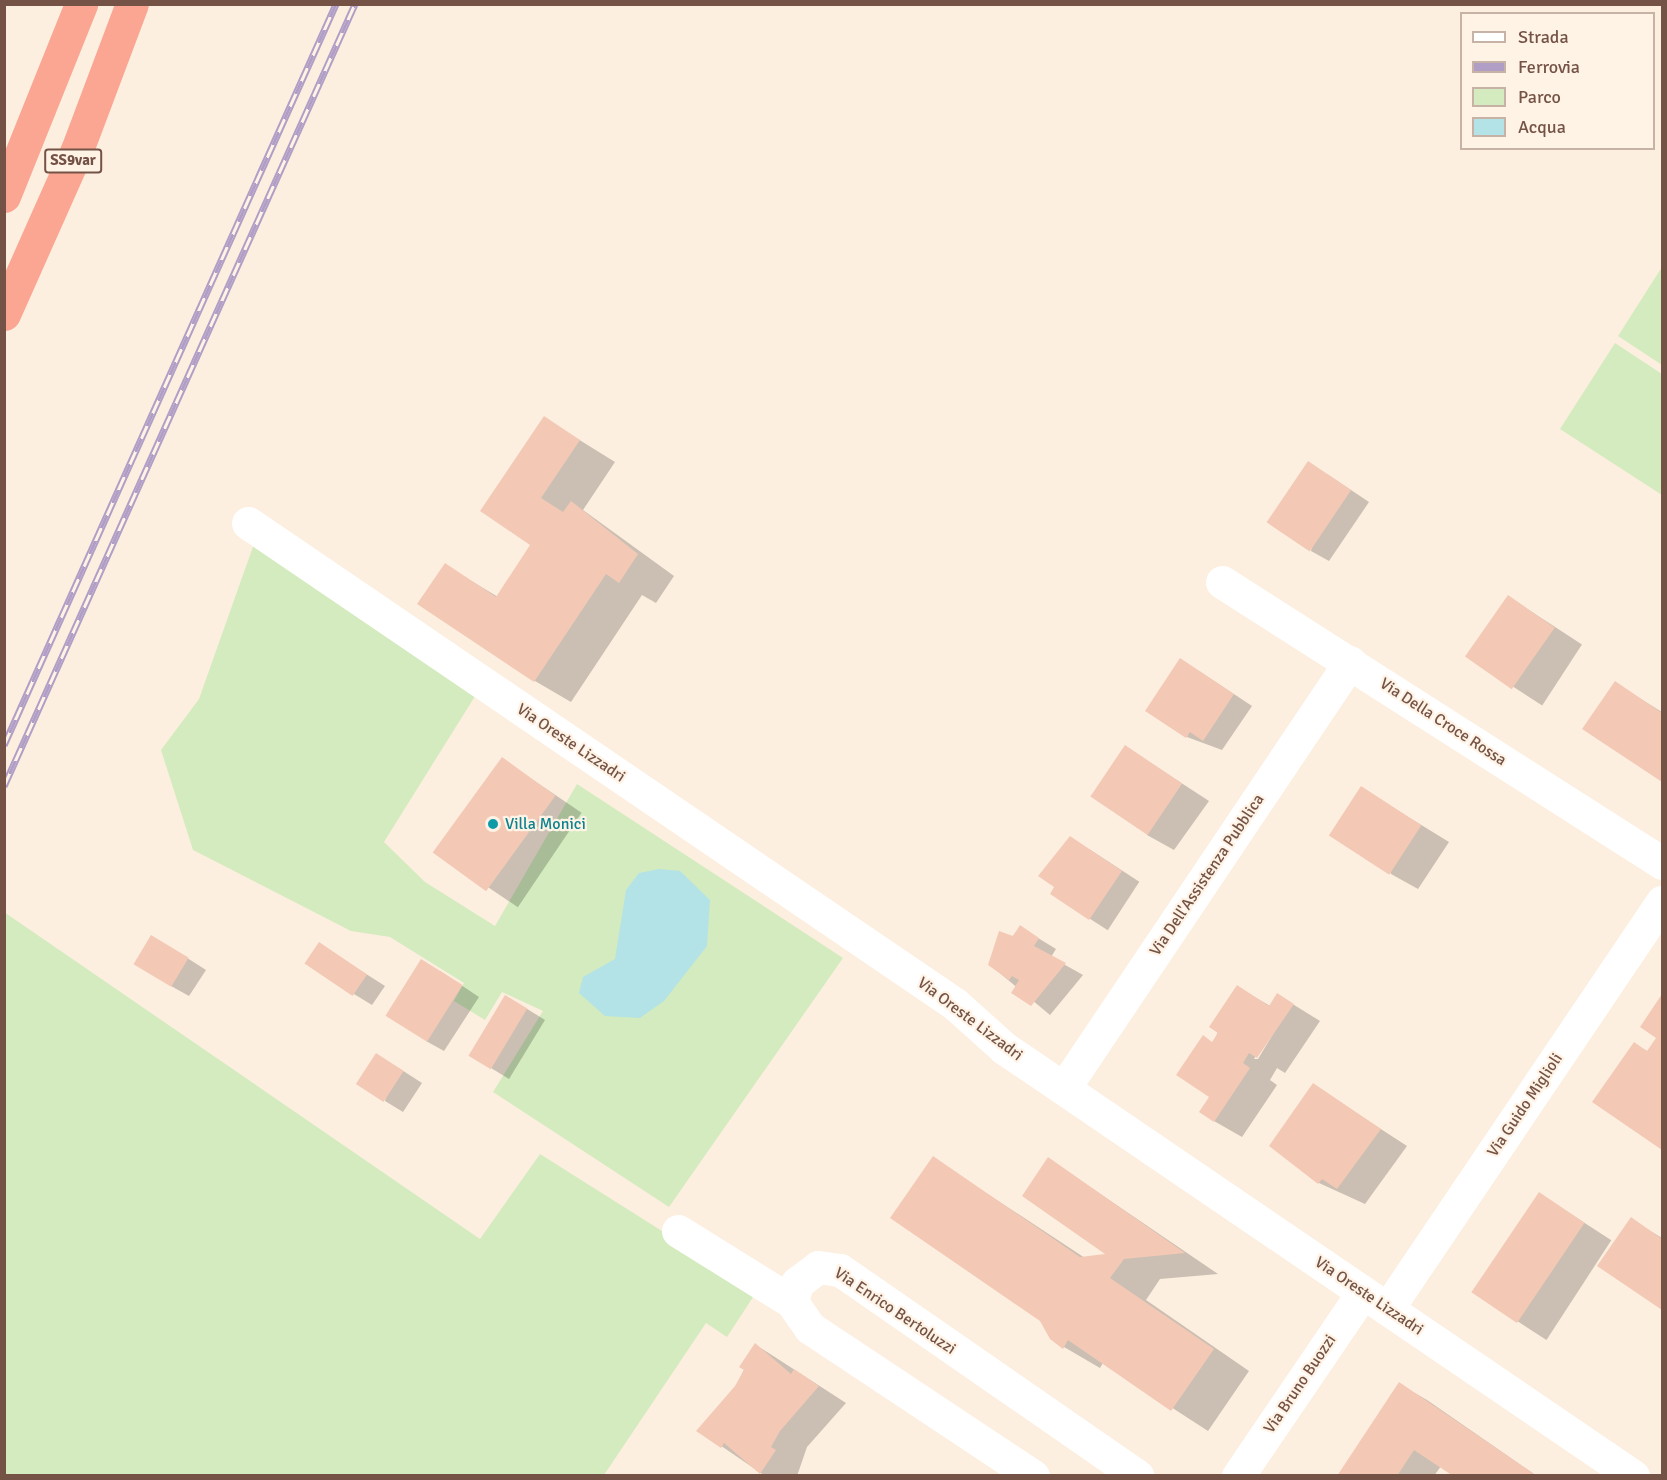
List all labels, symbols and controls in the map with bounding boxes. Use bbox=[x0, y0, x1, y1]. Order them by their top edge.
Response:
legend bbox=[1460, 12, 1655, 150]
text: Strada bbox=[1518, 26, 1569, 48]
text: Ferrovia bbox=[1518, 56, 1580, 78]
text: Parco bbox=[1518, 86, 1561, 108]
text: Acqua bbox=[1518, 116, 1566, 138]
road number: SS9var bbox=[43, 149, 103, 173]
street label: Via Della Croce Rossa bbox=[1376, 674, 1510, 770]
street label: Via Oreste Lizzadri bbox=[513, 700, 629, 786]
street label: Via Dell'Assistenza Pubblica bbox=[1146, 791, 1268, 959]
place label: Villa Monici bbox=[505, 814, 586, 834]
marker: Villa Monici bbox=[486, 817, 500, 831]
street label: Via Oreste Lizzadri bbox=[914, 973, 1026, 1065]
street label: Via Guido Miglioli bbox=[1483, 1050, 1567, 1160]
street label: Via Oreste Lizzadri bbox=[1311, 1253, 1427, 1339]
street label: Via Enrico Bertoluzzi bbox=[831, 1263, 959, 1359]
street label: Via Bruno Buozzi bbox=[1260, 1331, 1340, 1437]

